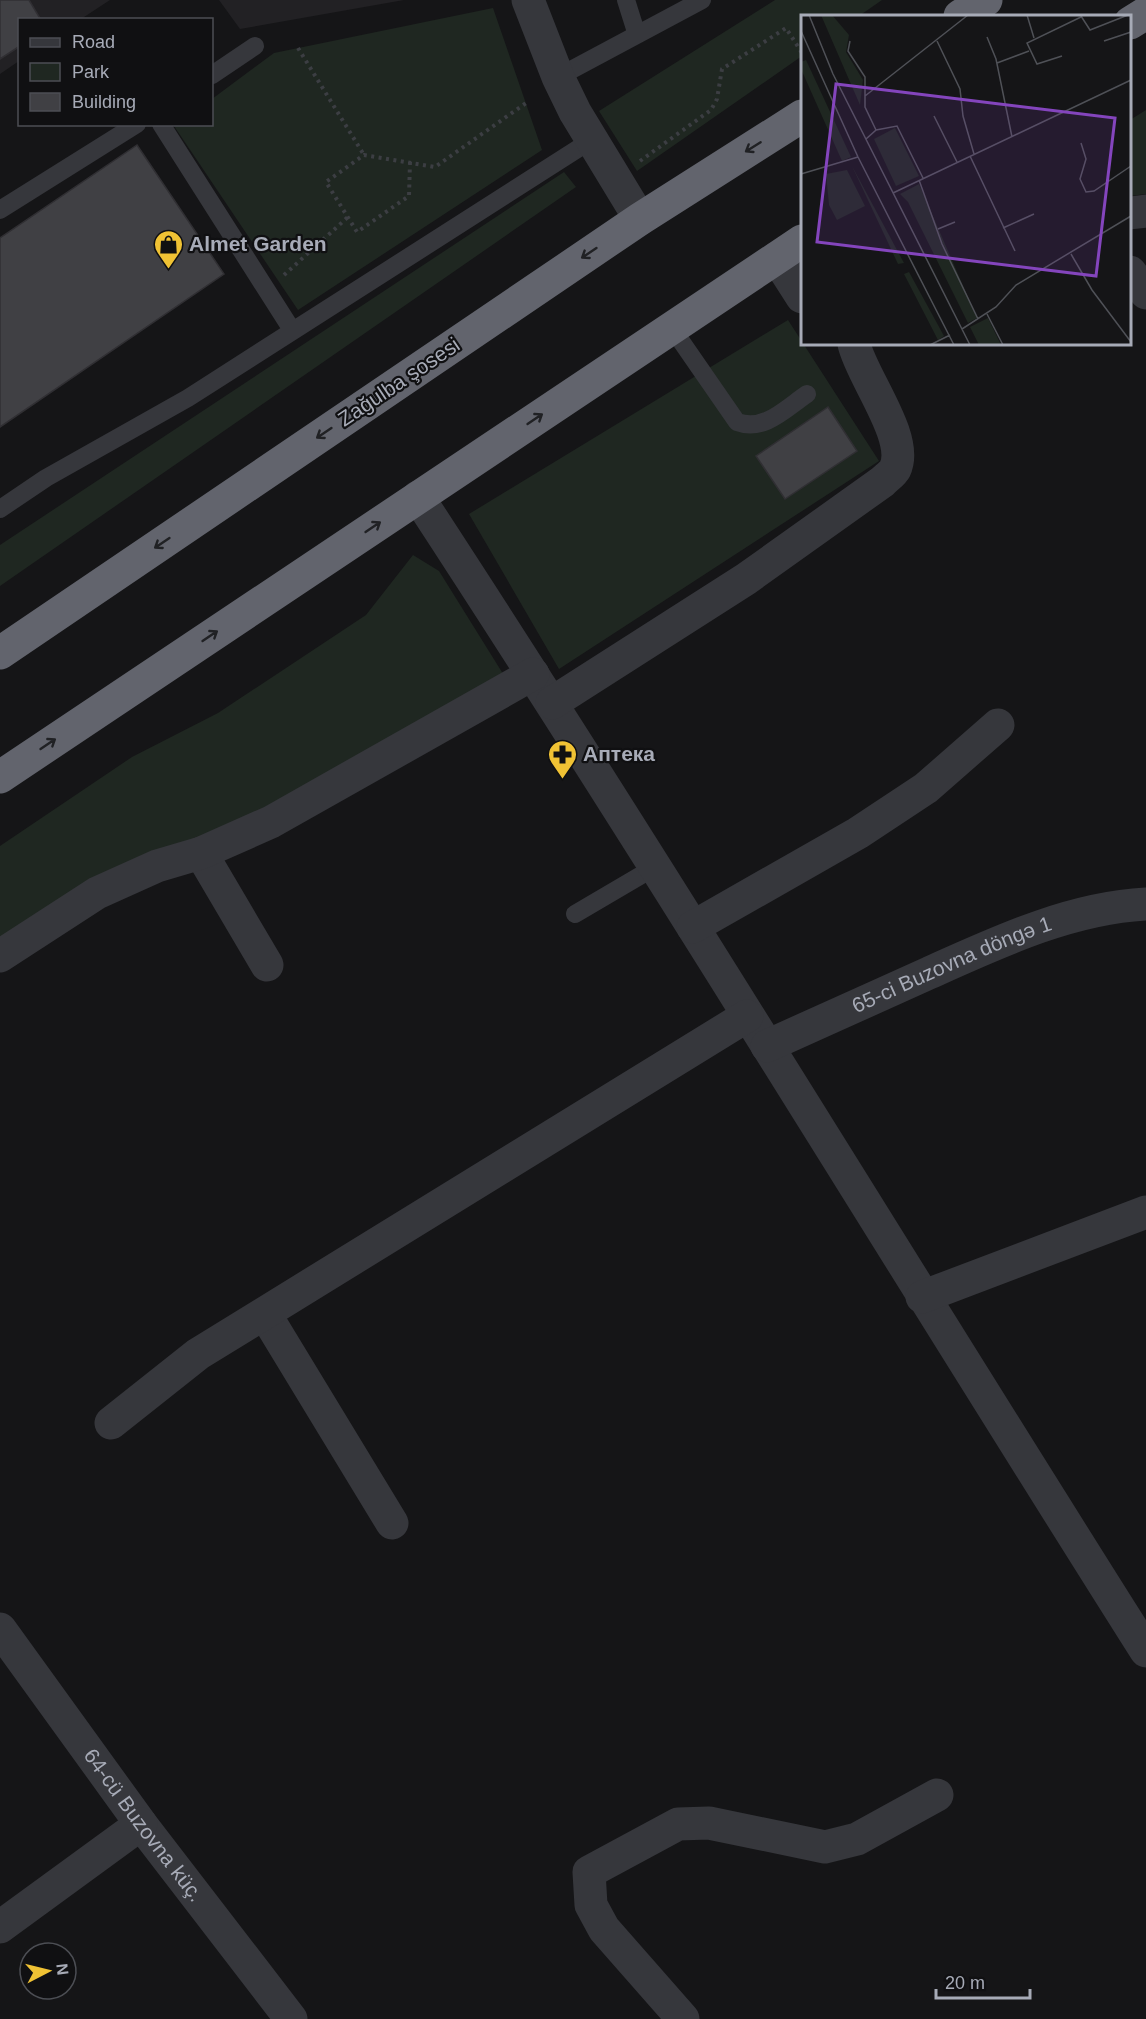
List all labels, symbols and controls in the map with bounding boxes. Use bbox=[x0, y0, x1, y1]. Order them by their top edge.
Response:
inset map bbox=[801, 15, 1131, 345]
legend bbox=[18, 18, 213, 126]
text: Road bbox=[72, 32, 115, 52]
text: Park bbox=[72, 62, 110, 82]
text: Building bbox=[72, 92, 136, 112]
one-way arrow bbox=[745, 142, 762, 154]
shop icon: Almet Garden bbox=[152, 228, 184, 270]
place label: Almet Garden bbox=[189, 232, 327, 255]
one-way arrow bbox=[582, 247, 598, 259]
street label: Zağulba şosesi bbox=[334, 333, 464, 431]
one-way arrow bbox=[526, 413, 543, 425]
one-way arrow bbox=[316, 427, 332, 439]
one-way arrow bbox=[364, 521, 381, 534]
one-way arrow bbox=[155, 537, 171, 549]
one-way arrow bbox=[202, 629, 219, 642]
one-way arrow bbox=[40, 738, 56, 750]
pharmacy icon: Аптека bbox=[546, 738, 578, 780]
place label: Аптека bbox=[583, 742, 655, 765]
street label: 65-ci Buzovna döngə 1 bbox=[848, 912, 1054, 1017]
street label: 64-cü Buzovna küç. bbox=[79, 1744, 208, 1906]
north arrow bbox=[18, 1941, 78, 2001]
text: N bbox=[53, 1962, 72, 1976]
scale bar bbox=[936, 1962, 1030, 2000]
text: 20 m bbox=[945, 1973, 985, 1993]

